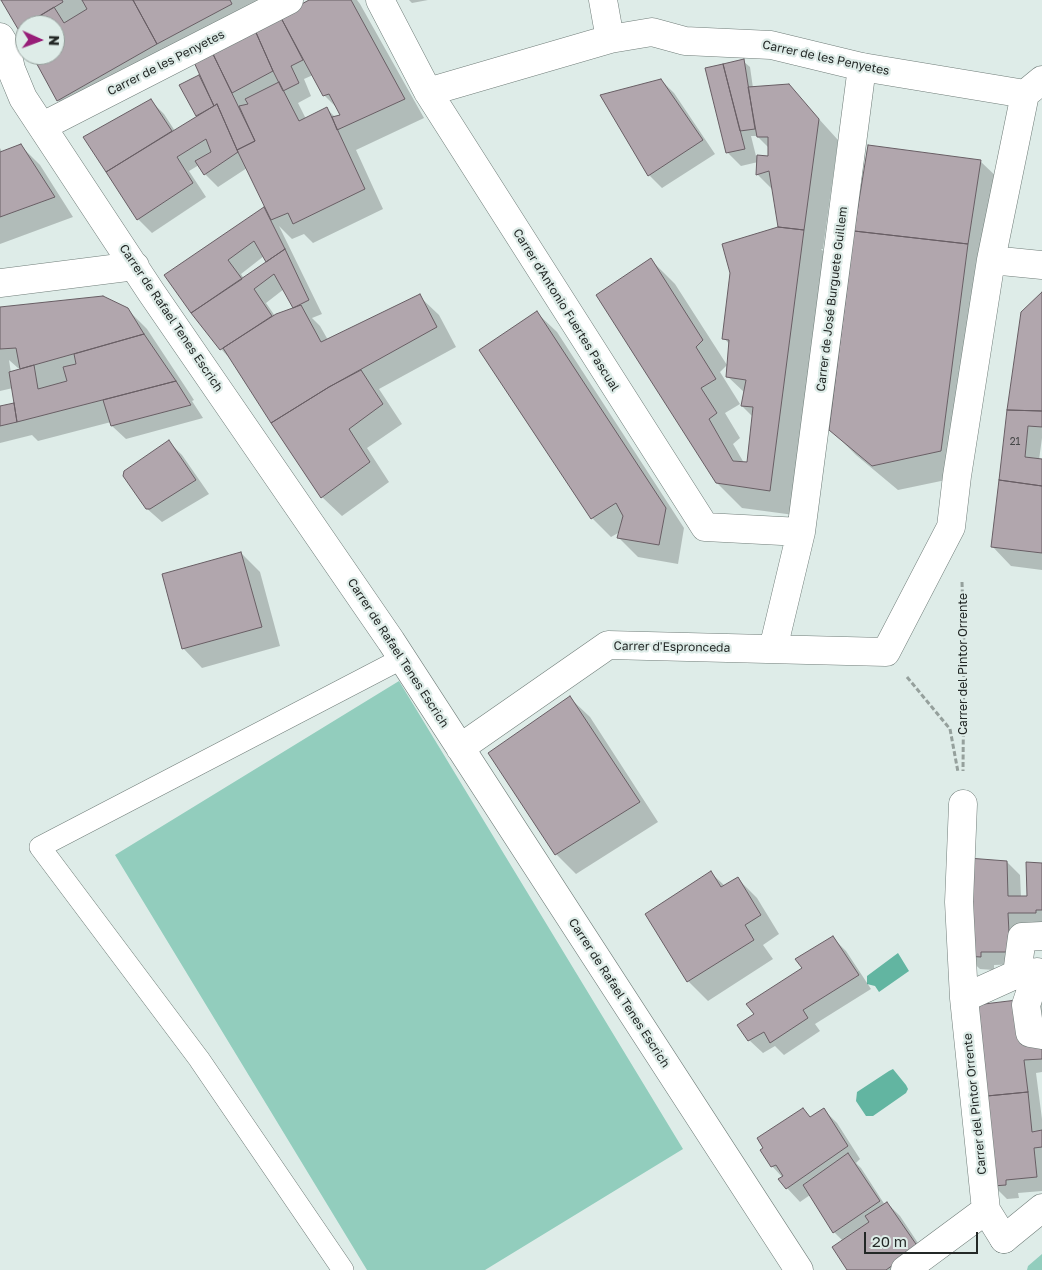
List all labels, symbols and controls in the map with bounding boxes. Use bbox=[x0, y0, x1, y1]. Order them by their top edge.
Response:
north arrow bbox=[15, 15, 65, 65]
street label: Carrer de les Penyetes bbox=[105, 27, 227, 99]
text: N bbox=[46, 35, 63, 46]
street label: Carrer de les Penyetes bbox=[761, 37, 891, 79]
street label: Carrer de José Burguete Guillem bbox=[813, 206, 851, 392]
street label: Carrer d'Antonio Fuertes Pascual bbox=[510, 226, 622, 394]
street label: Carrer de Rafael Tenes Escrich bbox=[116, 242, 226, 394]
house number: 21 bbox=[1010, 436, 1020, 448]
street label: Carrer de Rafael Tenes Escrich bbox=[344, 576, 452, 730]
street label: Carrer del Pintor Orrente bbox=[956, 593, 970, 735]
street label: Carrer d'Espronceda bbox=[614, 639, 730, 655]
street label: Carrer de Rafael Tenes Escrich bbox=[565, 916, 673, 1070]
street label: Carrer del Pintor Orrente bbox=[960, 1033, 990, 1175]
scale bar bbox=[867, 1222, 981, 1254]
text: 20 m bbox=[872, 1232, 907, 1250]

